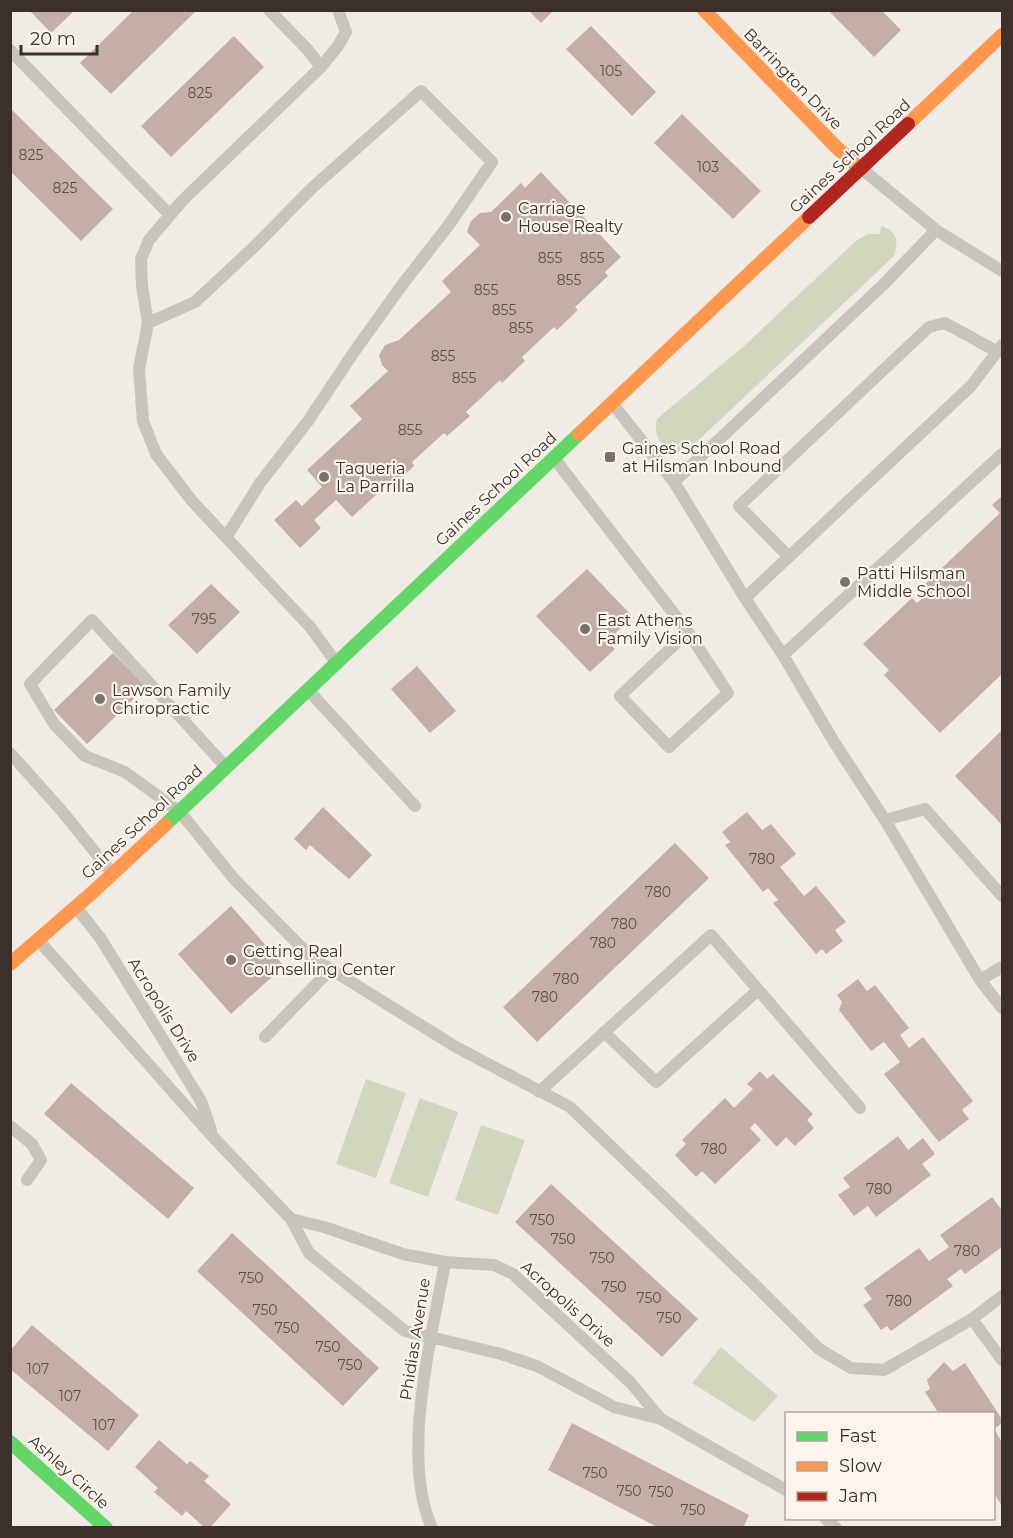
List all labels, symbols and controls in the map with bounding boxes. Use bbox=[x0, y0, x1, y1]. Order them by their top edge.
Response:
scale bar bbox=[21, 18, 98, 56]
street label: Barrington Drive bbox=[740, 24, 846, 134]
text: 20 m bbox=[30, 28, 76, 50]
house number: 105 bbox=[600, 62, 622, 80]
house number: 825 bbox=[188, 84, 212, 102]
street label: Gaines School Road bbox=[786, 95, 914, 217]
house number: 825 bbox=[19, 146, 43, 164]
house number: 103 bbox=[697, 158, 719, 176]
house number: 825 bbox=[53, 179, 77, 197]
place label: Carriage House Realty bbox=[518, 199, 623, 236]
marker: Carriage House Realty bbox=[499, 210, 513, 224]
house number: 855 bbox=[538, 249, 562, 267]
house number: 855 bbox=[580, 249, 604, 267]
house number: 855 bbox=[557, 271, 581, 289]
house number: 855 bbox=[474, 281, 498, 299]
house number: 855 bbox=[492, 301, 516, 319]
house number: 855 bbox=[509, 319, 533, 337]
house number: 855 bbox=[431, 347, 455, 365]
house number: 855 bbox=[452, 369, 476, 387]
house number: 855 bbox=[398, 421, 422, 439]
street label: Gaines School Road bbox=[432, 428, 560, 550]
place label: Gaines School Road at Hilsman Inbound bbox=[622, 439, 782, 476]
marker: Gaines School Road at Hilsman Inbound bbox=[603, 450, 617, 464]
place label: Taqueria La Parrilla bbox=[336, 459, 415, 496]
marker: Taqueria La Parrilla bbox=[317, 470, 331, 484]
place label: Patti Hilsman Middle School bbox=[857, 564, 970, 601]
marker: Patti Hilsman Middle School bbox=[838, 575, 852, 589]
house number: 795 bbox=[192, 610, 216, 628]
place label: East Athens Family Vision bbox=[597, 611, 703, 648]
marker: East Athens Family Vision bbox=[578, 622, 592, 636]
place label: Lawson Family Chiropractic bbox=[112, 681, 231, 718]
marker: Lawson Family Chiropractic bbox=[93, 692, 107, 706]
street label: Gaines School Road bbox=[78, 761, 206, 883]
house number: 780 bbox=[749, 850, 775, 868]
house number: 780 bbox=[645, 883, 671, 901]
house number: 780 bbox=[611, 915, 637, 933]
house number: 780 bbox=[590, 934, 616, 952]
place label: Getting Real Counselling Center bbox=[243, 942, 396, 979]
marker: Getting Real Counselling Center bbox=[224, 953, 238, 967]
street label: Acropolis Drive bbox=[124, 954, 204, 1066]
house number: 780 bbox=[553, 970, 579, 988]
house number: 780 bbox=[532, 988, 558, 1006]
house number: 780 bbox=[701, 1140, 727, 1158]
house number: 780 bbox=[866, 1180, 892, 1198]
house number: 750 bbox=[529, 1211, 555, 1229]
house number: 750 bbox=[550, 1230, 576, 1248]
house number: 780 bbox=[954, 1242, 980, 1260]
house number: 750 bbox=[589, 1249, 615, 1267]
street label: Acropolis Drive bbox=[517, 1257, 619, 1351]
house number: 750 bbox=[238, 1269, 264, 1287]
street label: Phidias Avenue bbox=[396, 1276, 434, 1402]
house number: 750 bbox=[601, 1278, 627, 1296]
house number: 750 bbox=[636, 1289, 662, 1307]
house number: 780 bbox=[886, 1292, 912, 1310]
house number: 750 bbox=[252, 1301, 278, 1319]
house number: 750 bbox=[656, 1309, 682, 1327]
house number: 750 bbox=[274, 1319, 300, 1337]
house number: 750 bbox=[315, 1338, 341, 1356]
house number: 750 bbox=[337, 1356, 363, 1374]
house number: 107 bbox=[27, 1360, 49, 1378]
house number: 107 bbox=[59, 1387, 81, 1405]
legend bbox=[785, 1412, 995, 1520]
house number: 107 bbox=[93, 1416, 115, 1434]
text: Fast bbox=[839, 1425, 877, 1447]
street label: Ashley Circle bbox=[25, 1431, 113, 1513]
text: Slow bbox=[839, 1455, 882, 1477]
house number: 750 bbox=[582, 1464, 608, 1482]
house number: 750 bbox=[616, 1482, 642, 1500]
house number: 750 bbox=[648, 1483, 674, 1501]
text: Jam bbox=[838, 1485, 878, 1507]
house number: 750 bbox=[680, 1501, 706, 1519]

